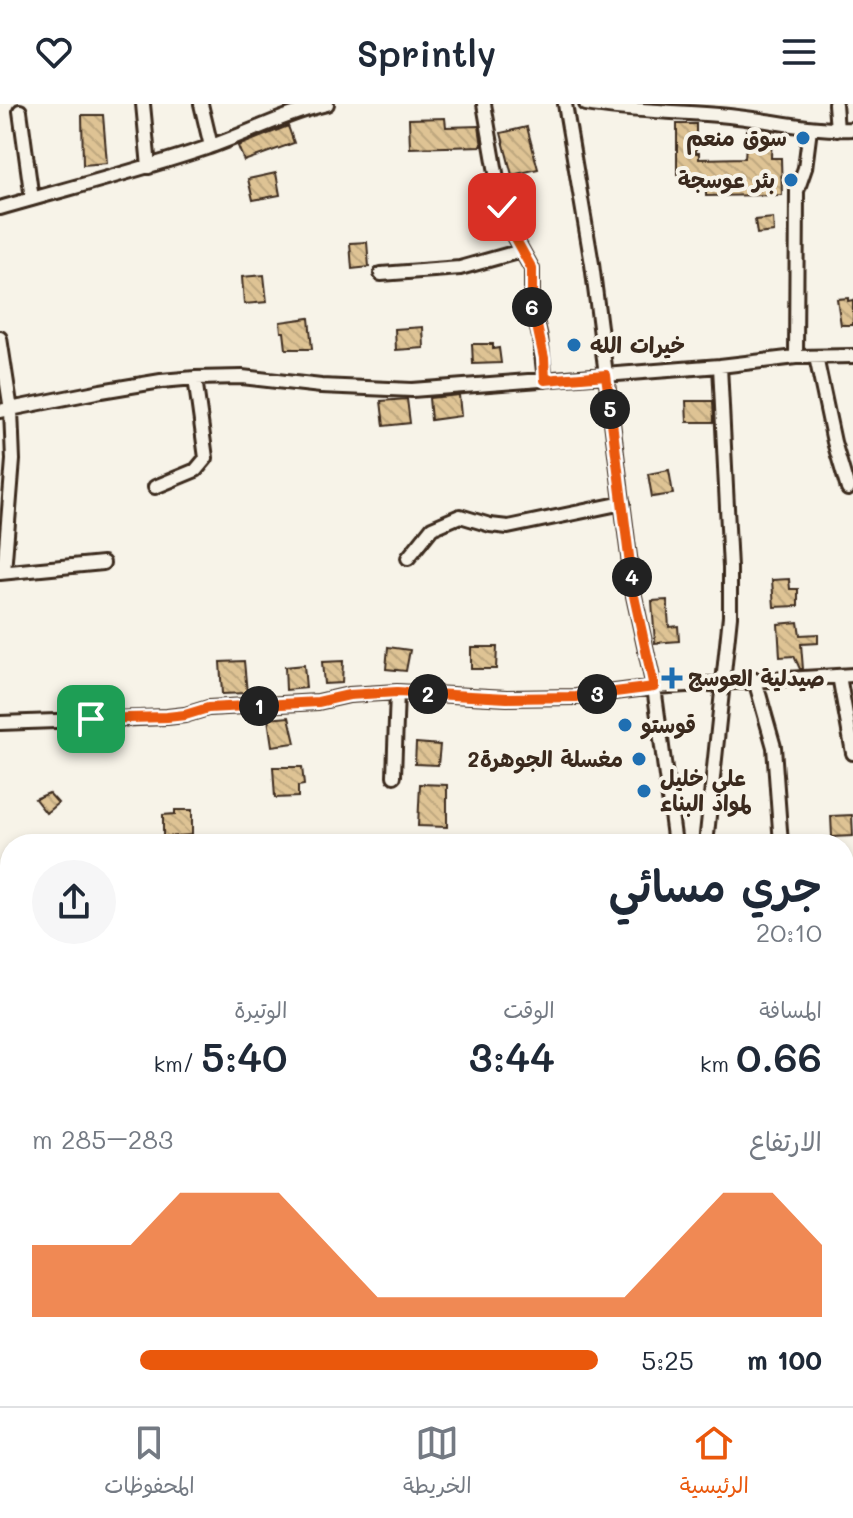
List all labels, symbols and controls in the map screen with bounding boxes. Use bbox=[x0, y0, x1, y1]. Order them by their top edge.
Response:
text: Sprintly bbox=[357, 29, 496, 76]
icon: heart bbox=[32, 30, 76, 74]
icon: menu bbox=[777, 30, 821, 74]
place label: سوق منعم bbox=[686, 123, 787, 155]
marker: سوق منعم bbox=[794, 129, 812, 147]
place label: بئر عوسجة bbox=[678, 165, 775, 194]
marker: بئر عوسجة bbox=[782, 171, 800, 189]
pin bbox=[468, 173, 536, 241]
icon: check bbox=[480, 185, 524, 229]
pin: 6 bbox=[512, 287, 552, 327]
text: 6 bbox=[525, 292, 539, 321]
place label: خيرات الله bbox=[590, 330, 685, 359]
marker: خيرات الله bbox=[565, 336, 583, 354]
pin: 5 bbox=[590, 389, 630, 429]
text: 5 bbox=[604, 394, 616, 423]
pin: 4 bbox=[612, 557, 652, 597]
text: 4 bbox=[625, 562, 639, 591]
place label: صيدلية العوسج bbox=[688, 663, 825, 693]
marker: صيدلية العوسج bbox=[663, 669, 681, 687]
pin: 2 bbox=[408, 674, 448, 714]
pin: 3 bbox=[577, 674, 617, 714]
text: 2 bbox=[422, 679, 434, 708]
text: 3 bbox=[590, 679, 604, 708]
pin bbox=[57, 685, 125, 753]
pin: 1 bbox=[239, 686, 279, 726]
text: 1 bbox=[254, 691, 264, 720]
icon: arrive bbox=[69, 697, 113, 741]
place label: قوستو bbox=[640, 710, 696, 740]
marker: قوستو bbox=[616, 716, 634, 734]
place label: مغسلة الجوهرة2 bbox=[468, 744, 623, 774]
marker: مغسلة الجوهرة2 bbox=[630, 750, 648, 768]
place label: علي خليل لمواد البناء bbox=[660, 763, 752, 817]
marker: علي خليل لمواد البناء bbox=[635, 782, 653, 800]
text: جري مسائي bbox=[608, 856, 822, 913]
button: share bbox=[32, 860, 116, 944]
text: 20:10 bbox=[756, 915, 822, 949]
text: الوتيرة bbox=[234, 995, 287, 1024]
text: الوقت bbox=[503, 995, 555, 1024]
text: المسافة bbox=[759, 995, 822, 1024]
text: 5:40 bbox=[201, 1030, 287, 1082]
text: 3:44 bbox=[469, 1030, 555, 1082]
text: 0.66 bbox=[736, 1030, 822, 1082]
text: /km bbox=[153, 1049, 201, 1078]
text: km bbox=[700, 1049, 736, 1078]
text: 283–285 m bbox=[32, 1122, 173, 1156]
text: الارتفاع bbox=[749, 1124, 822, 1158]
text: 5:25 bbox=[641, 1343, 694, 1377]
text: 100 m bbox=[747, 1343, 822, 1377]
tab: المحفوظات bbox=[104, 1421, 195, 1505]
tab: الخريطة bbox=[403, 1421, 472, 1505]
tab: الرئيسية bbox=[680, 1421, 749, 1505]

